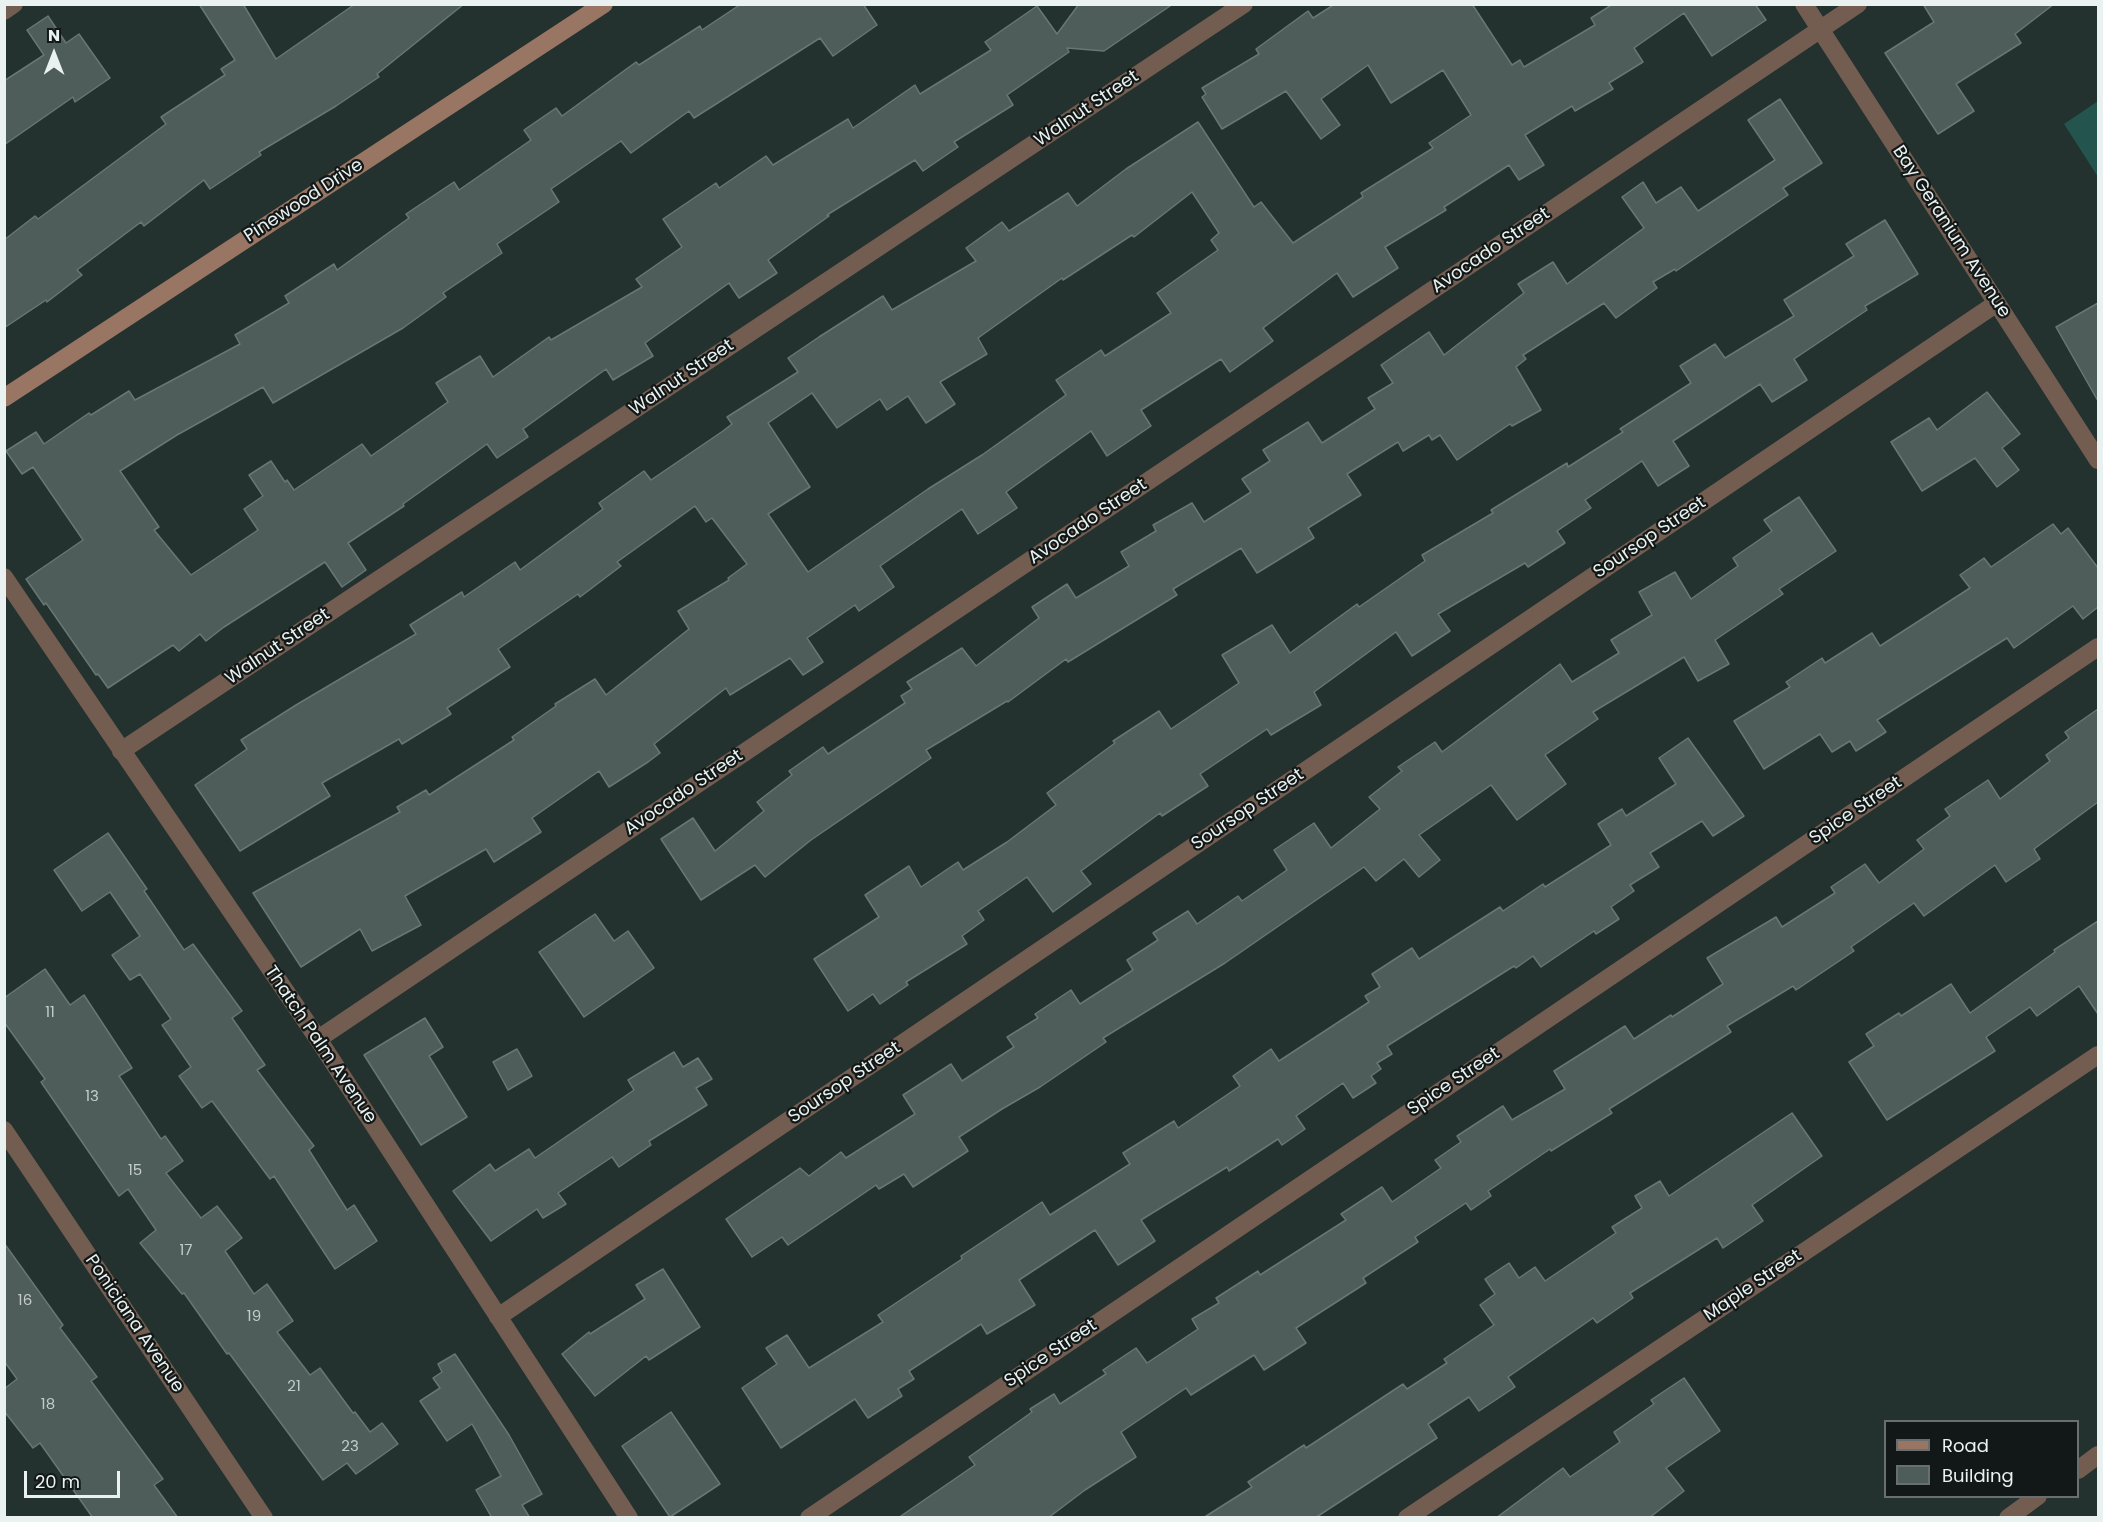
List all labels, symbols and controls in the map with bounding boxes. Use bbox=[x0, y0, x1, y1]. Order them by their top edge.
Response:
north arrow bbox=[24, 24, 84, 84]
text: N bbox=[48, 24, 60, 47]
street label: Walnut Street bbox=[1031, 66, 1143, 152]
street label: Bay Geranium Avenue bbox=[1887, 142, 2015, 322]
street label: Pinewood Drive bbox=[240, 155, 368, 247]
street label: Avocado Street bbox=[1428, 203, 1554, 299]
street label: Walnut Street bbox=[626, 335, 738, 421]
street label: Avocado Street bbox=[1025, 474, 1151, 570]
street label: Soursop Street bbox=[1590, 492, 1710, 584]
street label: Walnut Street bbox=[222, 604, 334, 690]
street label: Avocado Street bbox=[621, 745, 747, 841]
street label: Soursop Street bbox=[1188, 764, 1308, 856]
street label: Spice Street bbox=[1806, 772, 1906, 850]
street label: Thatch Palm Avenue bbox=[259, 962, 381, 1128]
house number: 11 bbox=[45, 1004, 55, 1022]
street label: Soursop Street bbox=[785, 1037, 905, 1129]
street label: Spice Street bbox=[1404, 1043, 1504, 1121]
house number: 13 bbox=[85, 1088, 99, 1106]
house number: 15 bbox=[128, 1162, 142, 1180]
house number: 17 bbox=[180, 1242, 192, 1260]
street label: Maple Street bbox=[1700, 1245, 1806, 1327]
street label: Poniciana Avenue bbox=[80, 1251, 188, 1397]
house number: 16 bbox=[18, 1292, 32, 1310]
house number: 19 bbox=[247, 1308, 261, 1326]
street label: Spice Street bbox=[1001, 1315, 1101, 1393]
house number: 21 bbox=[287, 1378, 301, 1396]
house number: 18 bbox=[41, 1396, 55, 1414]
legend bbox=[1884, 1420, 2079, 1498]
text: Road bbox=[1942, 1433, 1989, 1458]
house number: 23 bbox=[341, 1438, 359, 1456]
scale bar bbox=[27, 1459, 123, 1497]
text: Building bbox=[1942, 1463, 2014, 1488]
text: 20 m bbox=[35, 1469, 80, 1494]

